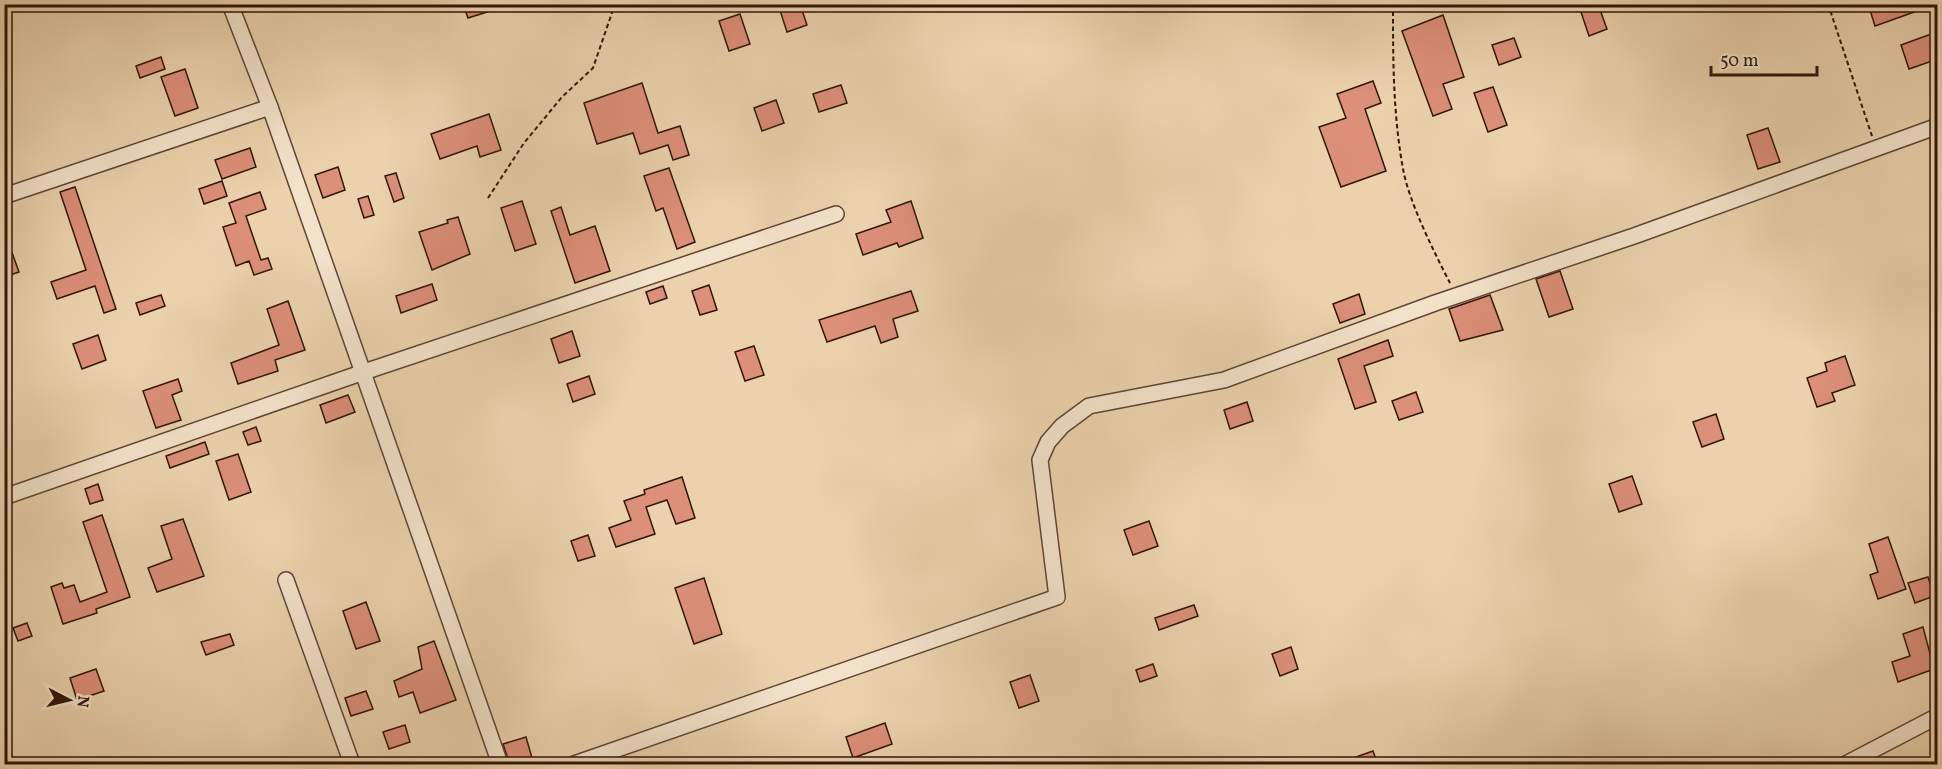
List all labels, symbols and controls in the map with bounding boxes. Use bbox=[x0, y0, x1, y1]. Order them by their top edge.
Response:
scale bar bbox=[1711, 39, 1818, 77]
text: 50 m bbox=[1720, 49, 1759, 74]
north arrow bbox=[39, 670, 99, 730]
text: N bbox=[70, 694, 94, 709]

